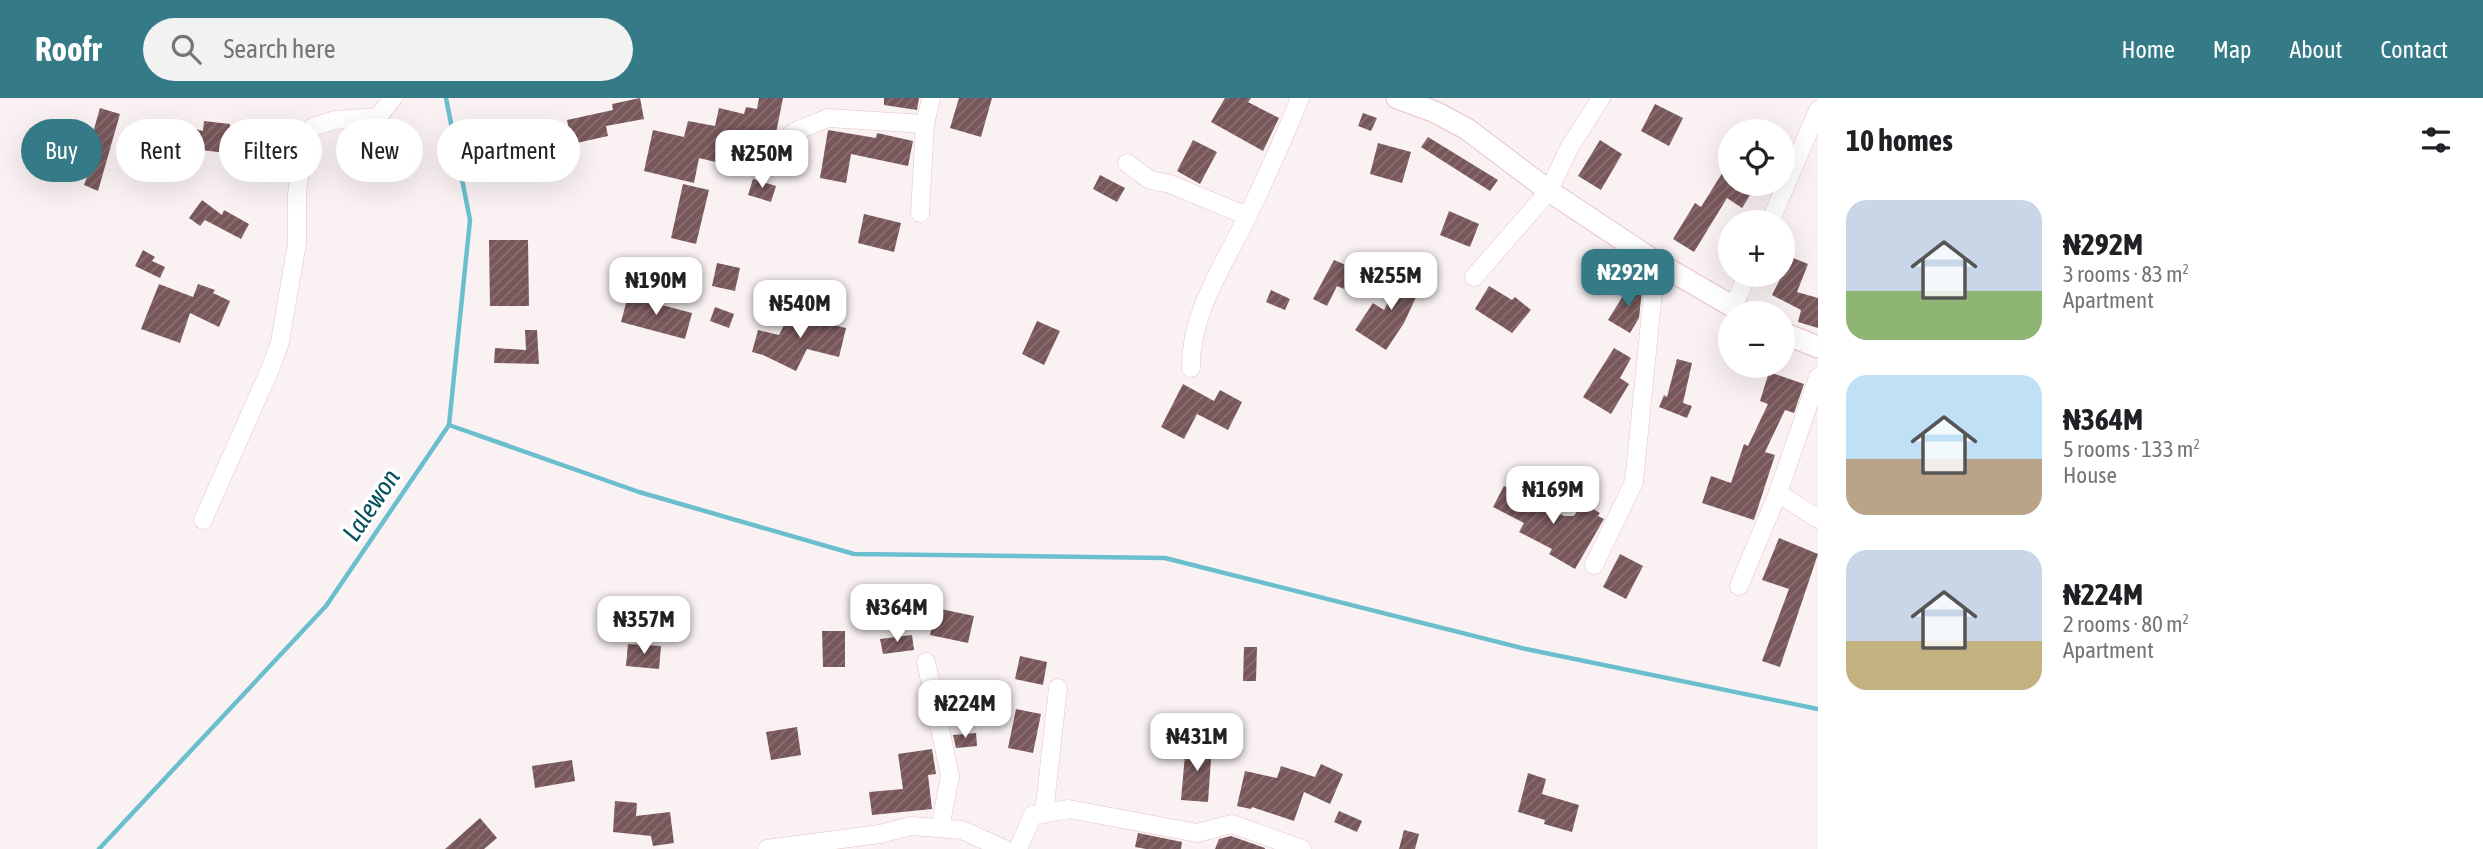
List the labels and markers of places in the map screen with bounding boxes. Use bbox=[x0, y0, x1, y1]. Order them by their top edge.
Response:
pin: ₦250M bbox=[713, 130, 811, 190]
pin: ₦292M bbox=[1579, 250, 1677, 309]
pin: ₦255M bbox=[1342, 252, 1440, 312]
pin: ₦190M bbox=[607, 258, 705, 317]
pin: ₦540M bbox=[751, 280, 849, 340]
pin: ₦169M bbox=[1504, 466, 1602, 526]
pin: ₦364M bbox=[848, 584, 946, 644]
pin: ₦357M bbox=[595, 596, 693, 656]
pin: ₦224M bbox=[916, 680, 1014, 740]
pin: ₦431M bbox=[1148, 714, 1246, 773]

